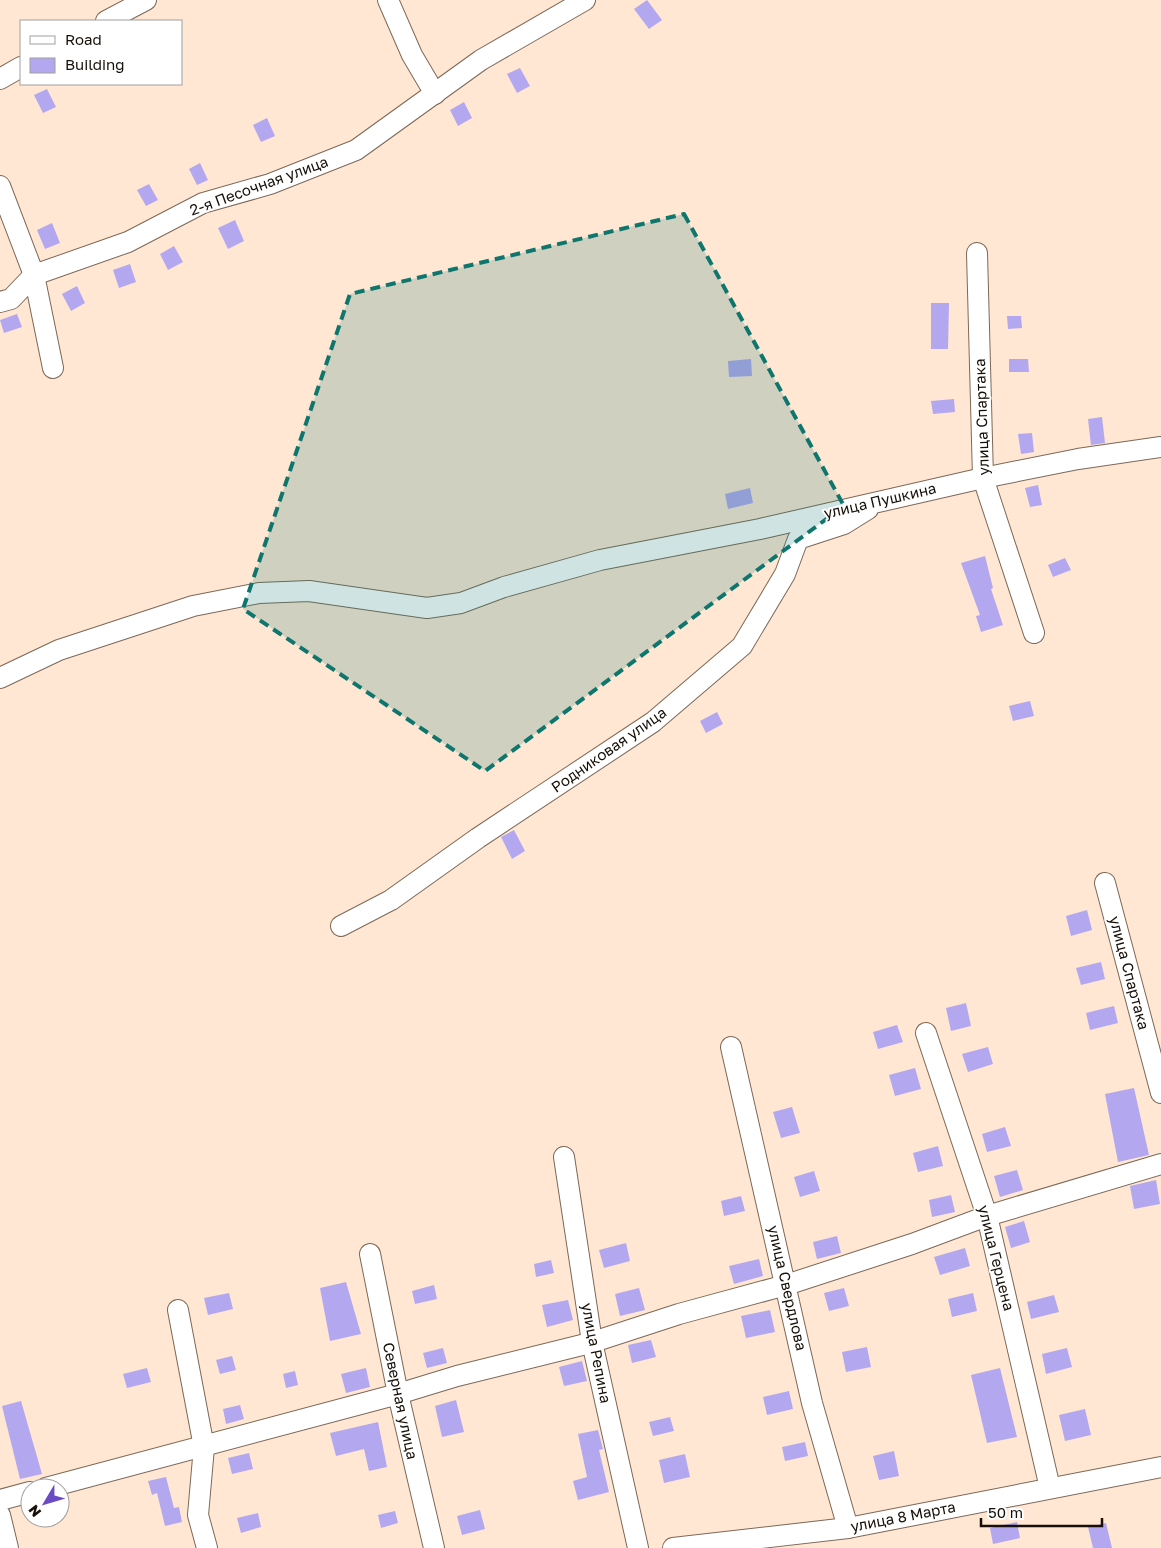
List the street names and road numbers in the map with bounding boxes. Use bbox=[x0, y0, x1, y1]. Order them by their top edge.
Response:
street label: 2-я Песочная улица bbox=[187, 152, 330, 218]
street label: улица Спартака bbox=[970, 358, 992, 476]
street label: улица Пушкина bbox=[822, 478, 938, 522]
street label: Родниковая улица bbox=[547, 703, 669, 796]
street label: улица Спартака bbox=[1106, 914, 1154, 1032]
street label: улица Герцена bbox=[975, 1203, 1019, 1312]
street label: улица Свердлова bbox=[765, 1223, 811, 1352]
street label: улица Репина bbox=[578, 1301, 616, 1405]
street label: Северная улица bbox=[380, 1341, 422, 1461]
street label: улица 8 Марта bbox=[849, 1497, 957, 1535]

